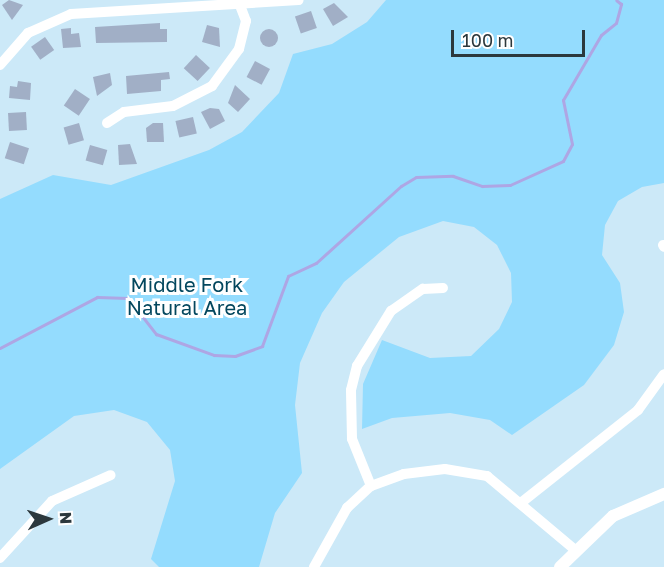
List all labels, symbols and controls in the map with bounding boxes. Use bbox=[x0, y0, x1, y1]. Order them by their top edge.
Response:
scale bar bbox=[454, 18, 588, 56]
text: 100 m bbox=[462, 29, 513, 51]
park label: Middle Fork Natural Area bbox=[127, 272, 247, 319]
north arrow bbox=[18, 489, 78, 549]
text: N bbox=[56, 511, 76, 525]

